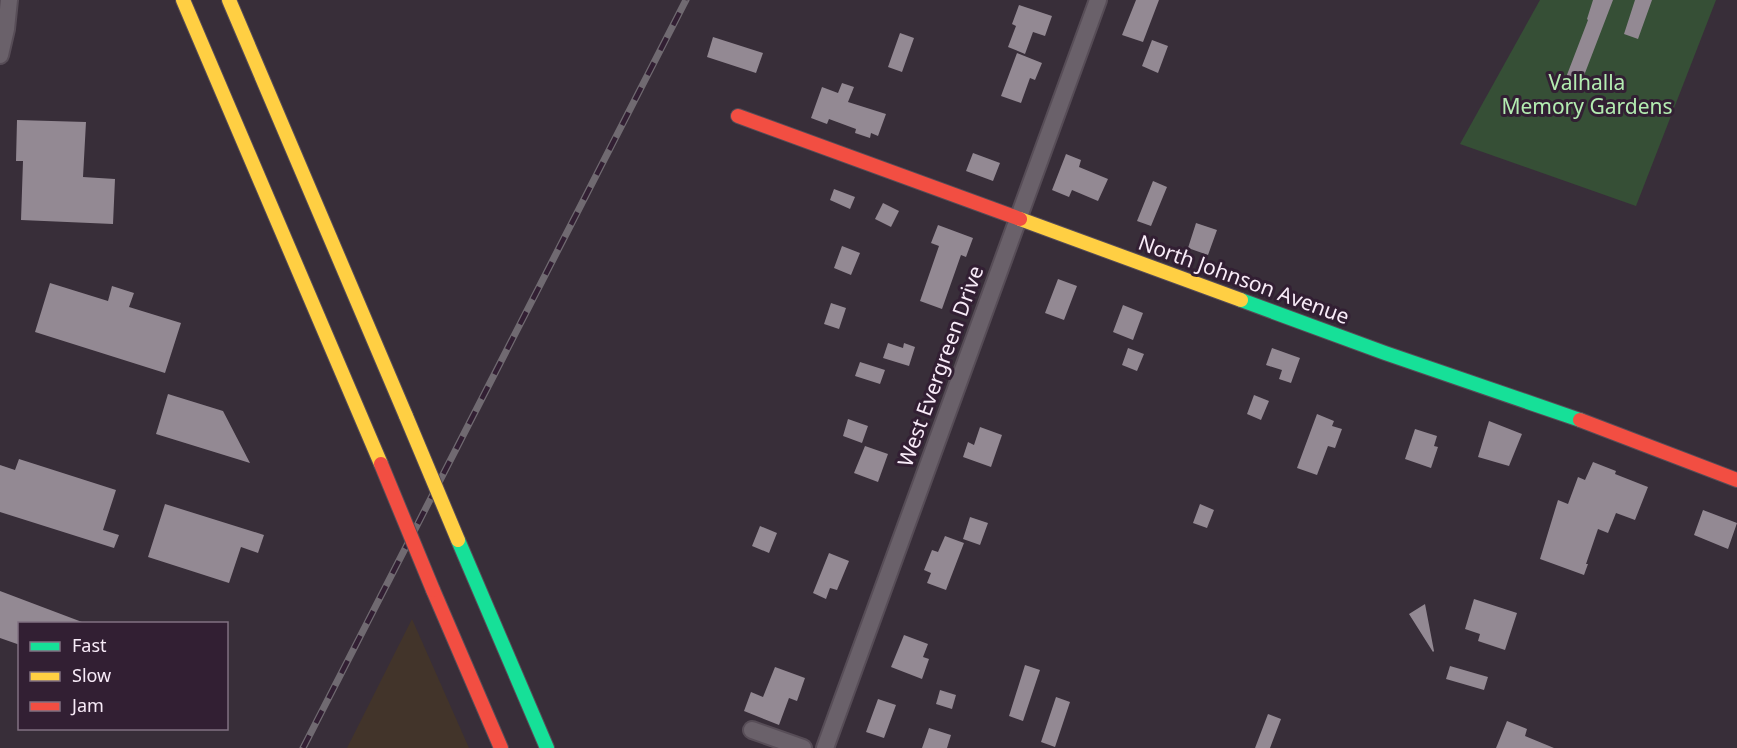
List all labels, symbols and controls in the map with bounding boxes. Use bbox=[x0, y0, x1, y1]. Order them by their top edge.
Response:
park label: Valhalla Memory Gardens bbox=[1501, 68, 1673, 120]
street label: North Johnson Avenue bbox=[1135, 228, 1353, 330]
street label: West Evergreen Drive bbox=[891, 262, 989, 470]
legend bbox=[18, 622, 228, 730]
text: Fast bbox=[72, 633, 107, 657]
text: Slow bbox=[72, 663, 111, 687]
text: Jam bbox=[70, 693, 104, 717]

